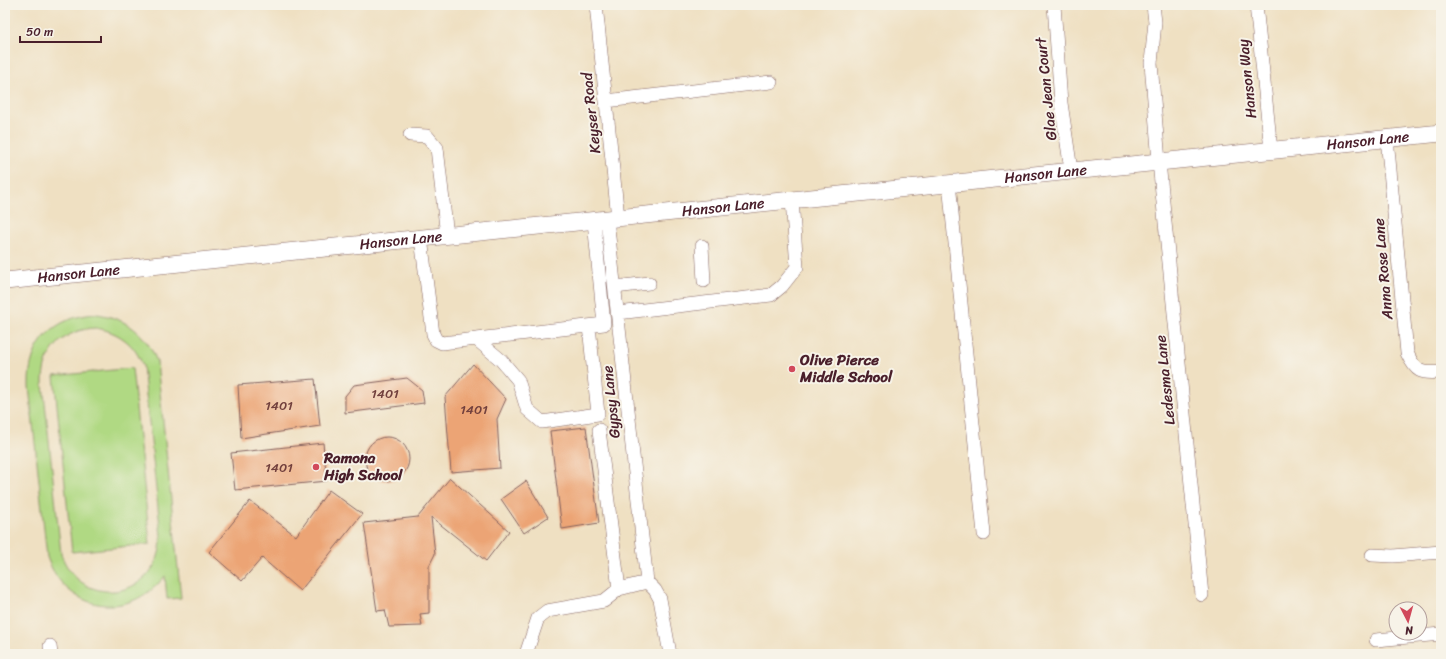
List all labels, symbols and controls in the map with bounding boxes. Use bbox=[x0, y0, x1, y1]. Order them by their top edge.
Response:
scale bar bbox=[20, 18, 101, 44]
text: 50 m bbox=[26, 21, 53, 43]
street label: Glae Jean Court bbox=[1028, 35, 1064, 142]
street label: Hanson Way bbox=[1230, 38, 1264, 120]
street label: Keyser Road bbox=[574, 70, 608, 155]
street label: Hanson Lane bbox=[1325, 123, 1411, 158]
street label: Hanson Lane bbox=[1003, 157, 1088, 191]
street label: Hanson Lane bbox=[681, 190, 766, 224]
street label: Anna Rose Lane bbox=[1366, 217, 1400, 322]
street label: Hanson Lane bbox=[358, 223, 444, 257]
street label: Hanson Lane bbox=[36, 256, 122, 291]
street label: Ledesma Lane bbox=[1147, 333, 1183, 426]
place label: Olive Pierce Middle School bbox=[799, 347, 893, 390]
street label: Gypsy Lane bbox=[594, 364, 628, 440]
marker: Olive Pierce Middle School bbox=[787, 364, 797, 374]
house number: 1401 bbox=[371, 382, 399, 405]
house number: 1401 bbox=[265, 394, 293, 417]
house number: 1401 bbox=[460, 398, 488, 421]
place label: Ramona High School bbox=[323, 445, 403, 488]
house number: 1401 bbox=[265, 456, 293, 479]
marker: Ramona High School bbox=[311, 462, 321, 472]
north arrow bbox=[1388, 601, 1428, 641]
text: N bbox=[1404, 620, 1415, 640]

